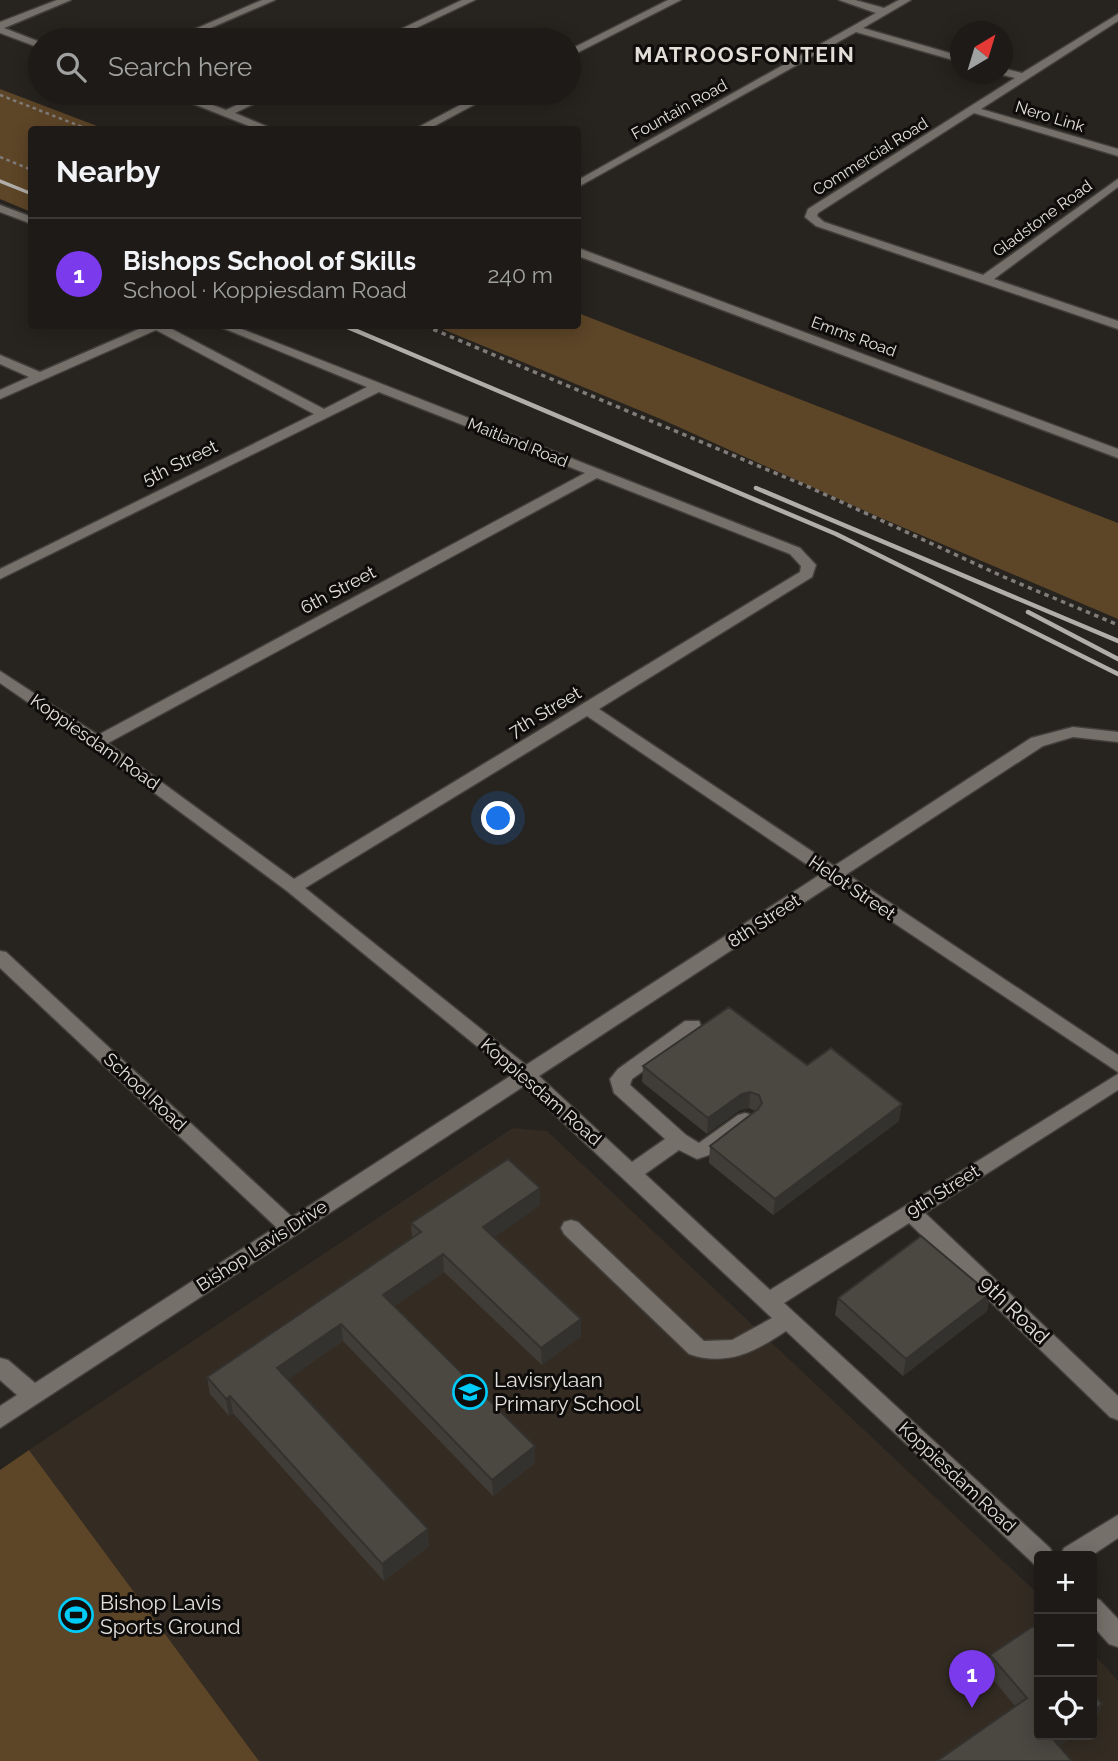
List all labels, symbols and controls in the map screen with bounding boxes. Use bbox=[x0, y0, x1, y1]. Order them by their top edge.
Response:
north arrow bbox=[950, 21, 1013, 84]
search box bbox=[28, 28, 581, 105]
district label: MATROOSFONTEIN bbox=[634, 42, 856, 67]
icon: search bbox=[52, 48, 90, 86]
text: Search here bbox=[108, 52, 252, 82]
street label: Fountain Road bbox=[628, 75, 730, 144]
street label: Nero Link bbox=[1013, 97, 1087, 136]
street label: Commercial Road bbox=[809, 113, 931, 199]
text: Nearby bbox=[56, 154, 160, 189]
street label: Gladstone Road bbox=[989, 176, 1096, 261]
text: Bishops School of Skills bbox=[123, 246, 416, 276]
text: 1 bbox=[73, 261, 85, 288]
text: 240 m bbox=[487, 261, 553, 288]
text: School · Koppiesdam Road bbox=[123, 276, 407, 303]
street label: Emms Road bbox=[809, 312, 899, 361]
street label: Maitland Road bbox=[465, 414, 571, 471]
street label: 5th Street bbox=[139, 435, 221, 490]
street label: 6th Street bbox=[297, 561, 379, 618]
street label: 7th Street bbox=[505, 682, 585, 741]
street label: Koppiesdam Road bbox=[27, 689, 164, 794]
your location bbox=[481, 801, 515, 835]
street label: Helot Street bbox=[805, 851, 899, 924]
street label: 8th Street bbox=[724, 890, 804, 952]
street label: Koppiesdam Road bbox=[477, 1034, 606, 1150]
street label: School Road bbox=[100, 1048, 191, 1135]
street label: 9th Street bbox=[903, 1160, 983, 1221]
street label: Bishop Lavis Drive bbox=[193, 1195, 331, 1296]
street label: 9th Road bbox=[974, 1270, 1054, 1349]
place label: Lavisrylaan Primary School bbox=[494, 1367, 641, 1416]
school or university icon: Lavisrylaan Primary School bbox=[451, 1373, 489, 1411]
street label: Koppiesdam Road bbox=[894, 1417, 1020, 1536]
map controls bbox=[1034, 1551, 1097, 1740]
button: + bbox=[1034, 1551, 1097, 1614]
place label: Bishop Lavis Sports Ground bbox=[100, 1590, 240, 1639]
sports icon: Bishop Lavis Sports Ground bbox=[57, 1596, 95, 1634]
button: − bbox=[1034, 1614, 1097, 1677]
pin: 1 bbox=[949, 1650, 995, 1708]
button: locate bbox=[1034, 1677, 1097, 1740]

